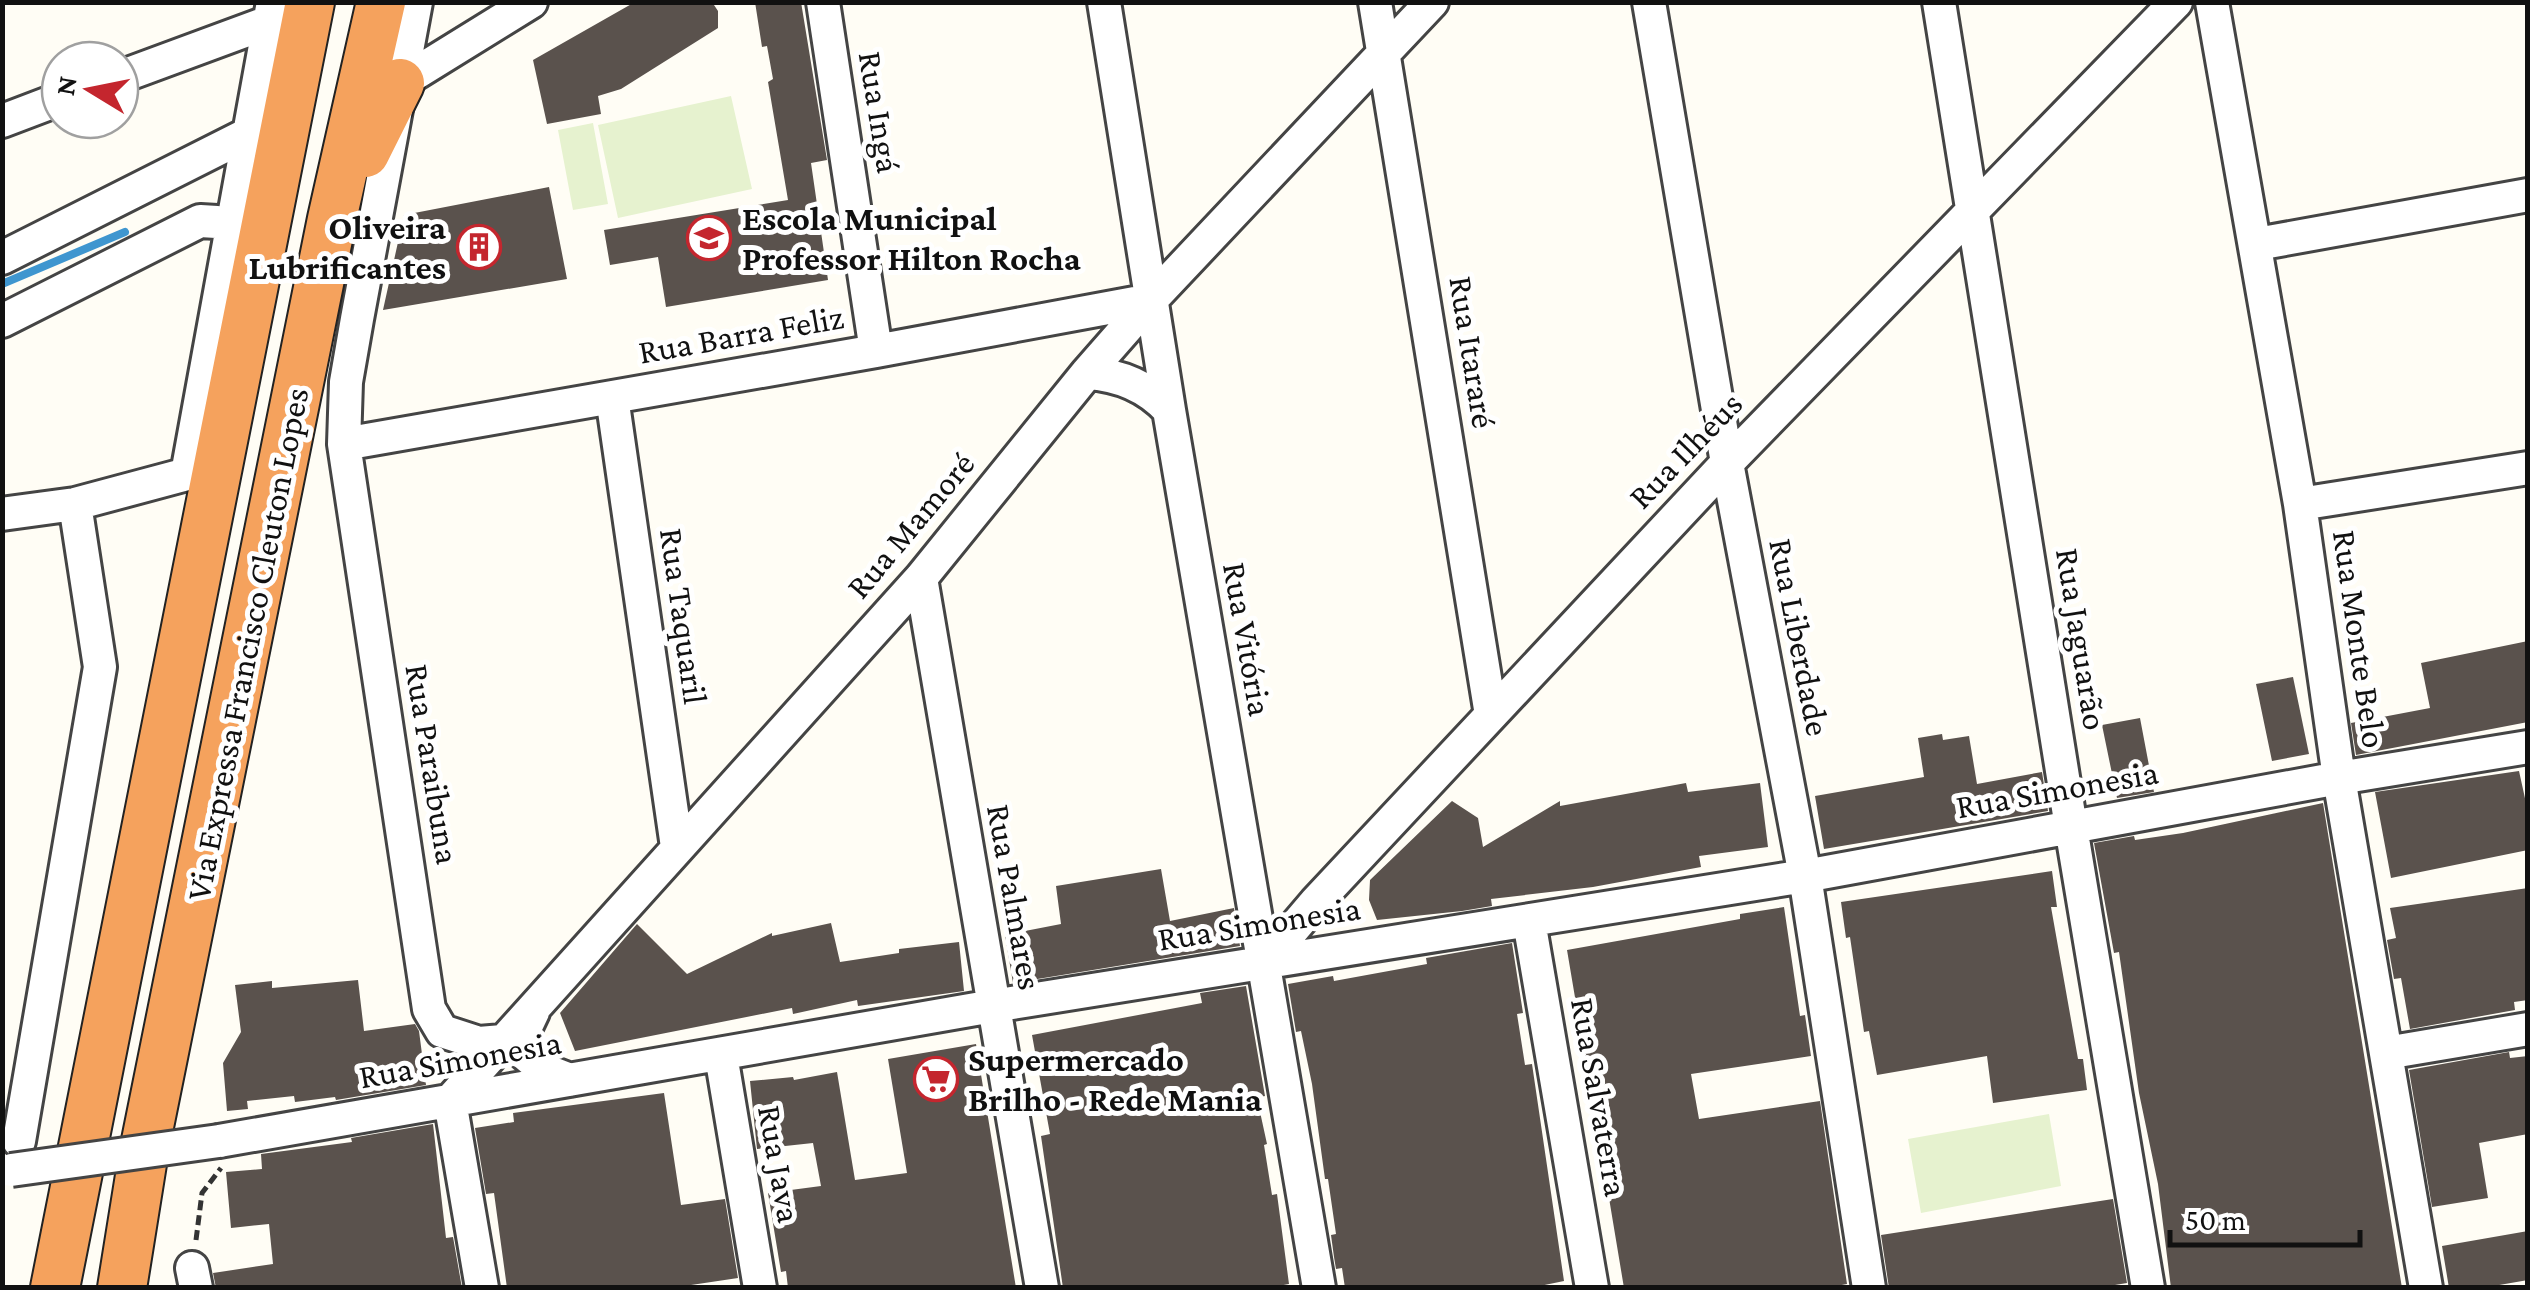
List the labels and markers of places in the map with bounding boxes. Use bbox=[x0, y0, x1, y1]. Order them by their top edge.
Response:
place label: Escola Municipal Professor Hilton Rocha bbox=[742, 199, 1081, 278]
place label: Oliveira Lubrificantes bbox=[248, 208, 446, 287]
school or university icon: Escola Municipal Professor Hilton Rocha bbox=[686, 215, 732, 261]
building icon: Oliveira Lubrificantes bbox=[456, 224, 502, 270]
place label: Supermercado Brilho - Rede Mania bbox=[968, 1040, 1262, 1119]
supermarket icon: Supermercado Brilho - Rede Mania bbox=[913, 1056, 959, 1102]

